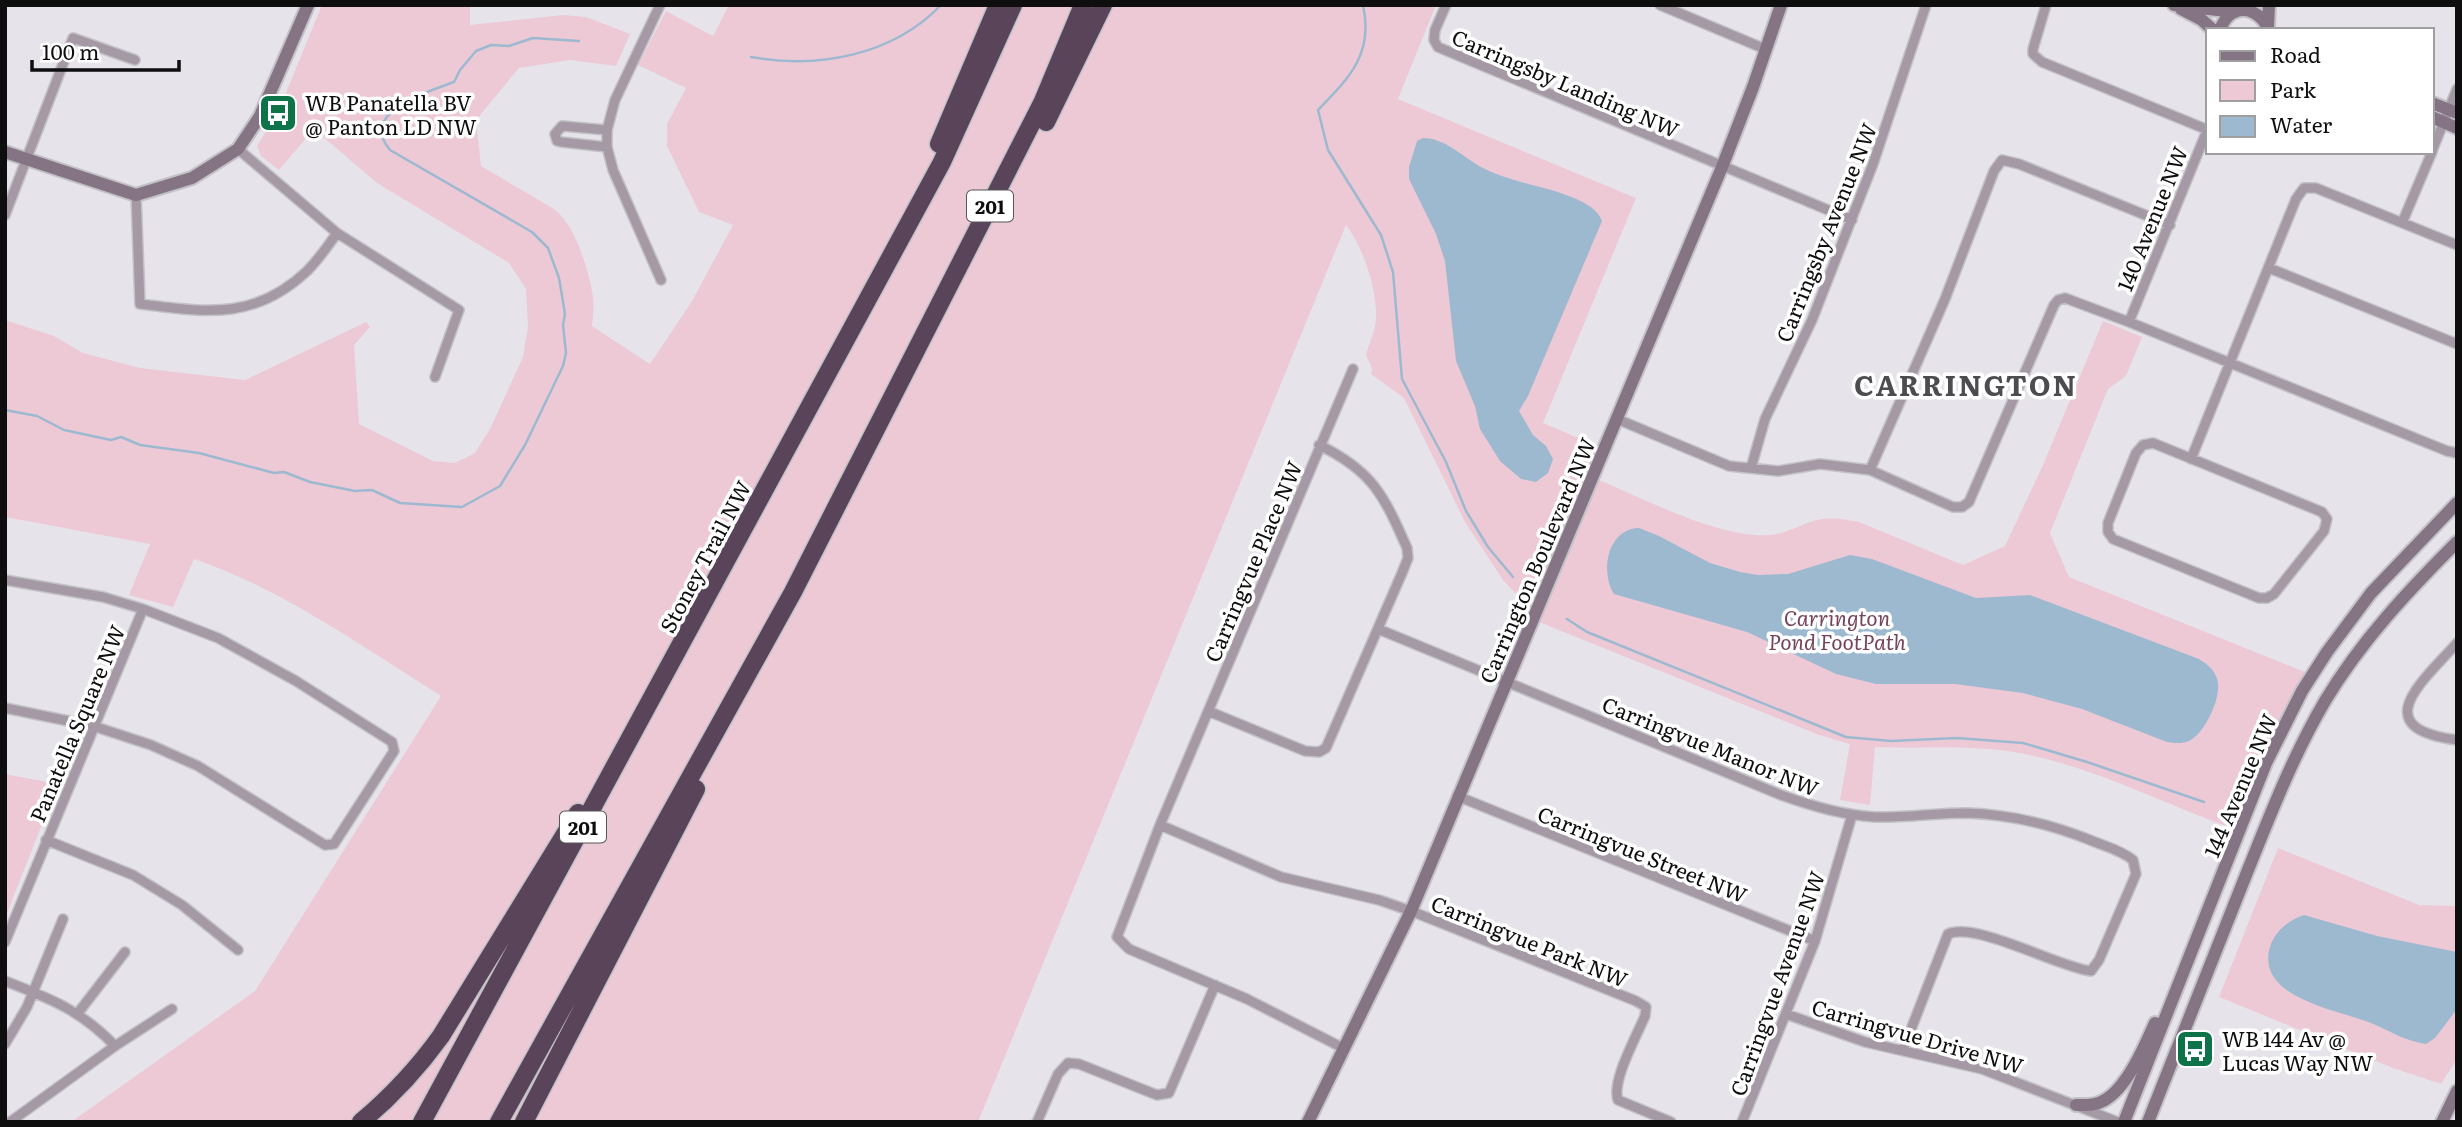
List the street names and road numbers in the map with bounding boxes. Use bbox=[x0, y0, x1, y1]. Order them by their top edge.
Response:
street label: Carringsby Landing NW bbox=[1448, 20, 1684, 144]
street label: Carringsby Avenue NW bbox=[1767, 118, 1883, 346]
street label: 140 Avenue NW bbox=[2108, 141, 2194, 295]
road number: 201 bbox=[967, 190, 1013, 222]
street label: Carrington Boulevard NW bbox=[1470, 432, 1602, 688]
street label: Carringvue Place NW bbox=[1196, 456, 1308, 666]
street label: Stoney Trail NW bbox=[651, 474, 757, 638]
street label: Panatella Square NW bbox=[20, 620, 132, 826]
street label: Carringvue Manor NW bbox=[1598, 687, 1824, 803]
street label: 144 Avenue NW bbox=[2195, 708, 2283, 862]
street label: Carringvue Street NW bbox=[1534, 797, 1753, 909]
road number: 201 bbox=[560, 812, 606, 842]
street label: Carringvue Avenue NW bbox=[1721, 866, 1831, 1100]
street label: Carringvue Park NW bbox=[1427, 886, 1633, 994]
street label: Carringvue Drive NW bbox=[1809, 990, 2027, 1080]

